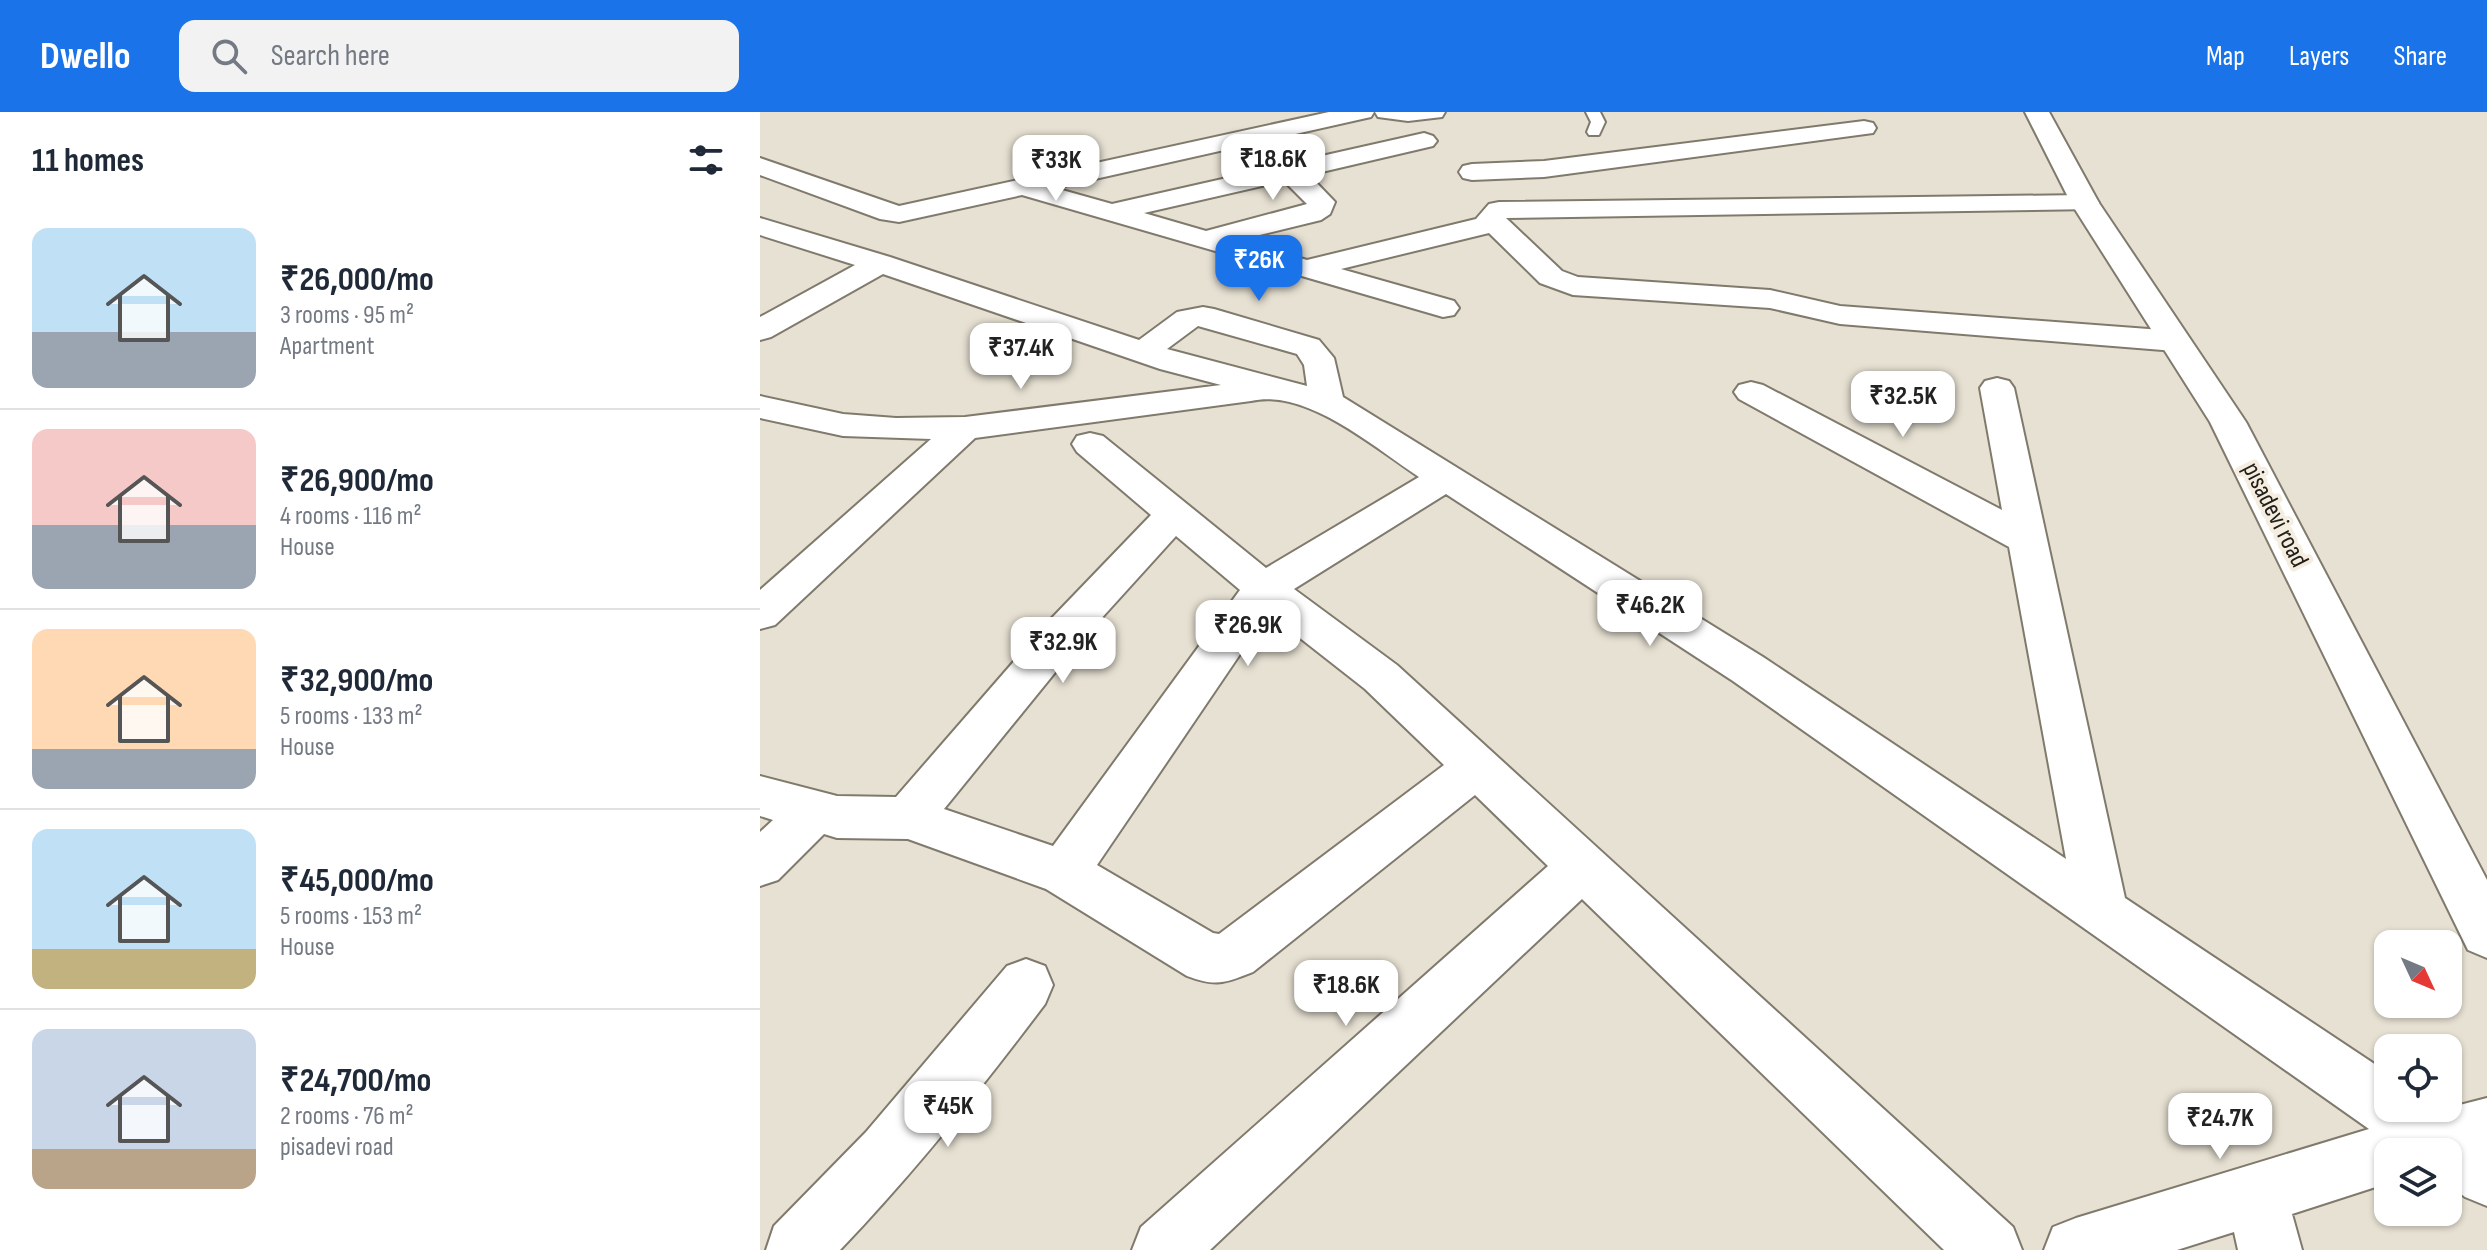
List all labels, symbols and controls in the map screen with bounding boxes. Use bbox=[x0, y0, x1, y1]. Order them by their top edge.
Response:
search box bbox=[179, 20, 739, 92]
text: Dwello bbox=[40, 34, 131, 79]
icon: search bbox=[207, 34, 251, 78]
text: Search here bbox=[271, 38, 390, 74]
text: Map bbox=[2206, 40, 2245, 73]
text: Layers bbox=[2289, 40, 2349, 73]
text: Share bbox=[2393, 40, 2447, 73]
pin: ₹18.6K bbox=[1208, 134, 1338, 202]
pin: ₹33K bbox=[1009, 135, 1103, 203]
icon: filters bbox=[684, 138, 728, 182]
text: 11 homes bbox=[32, 140, 144, 181]
text: ₹18.6K bbox=[1239, 144, 1307, 175]
text: ₹33K bbox=[1030, 145, 1082, 176]
pin: ₹26K bbox=[1212, 235, 1306, 303]
text: ₹26K bbox=[1233, 245, 1285, 276]
text: ₹26,000/mo bbox=[280, 259, 434, 300]
icon: home bbox=[96, 260, 192, 356]
text: 3 rooms · 95 m² bbox=[280, 300, 414, 331]
pin: ₹37.4K bbox=[956, 323, 1086, 391]
text: Apartment bbox=[280, 331, 374, 362]
text: ₹37.4K bbox=[988, 333, 1054, 364]
pin: ₹32.5K bbox=[1838, 371, 1968, 439]
text: ₹32.5K bbox=[1869, 381, 1937, 412]
street label: pisadevi road bbox=[2235, 457, 2315, 573]
text: ₹26,900/mo bbox=[280, 460, 434, 501]
icon: home bbox=[96, 461, 192, 557]
text: 4 rooms · 116 m² bbox=[280, 501, 422, 532]
text: House bbox=[280, 532, 335, 563]
pin: ₹46.2K bbox=[1585, 580, 1715, 648]
text: ₹46.2K bbox=[1615, 590, 1685, 621]
pin: ₹26.9K bbox=[1183, 600, 1313, 668]
text: ₹26.9K bbox=[1214, 610, 1282, 641]
pin: ₹32.9K bbox=[998, 617, 1128, 685]
text: ₹32.9K bbox=[1029, 627, 1097, 658]
text: ₹32,900/mo bbox=[280, 660, 433, 701]
icon: home bbox=[96, 661, 192, 757]
text: 5 rooms · 133 m² bbox=[280, 701, 422, 732]
text: House bbox=[280, 732, 335, 763]
text: ₹45,000/mo bbox=[280, 860, 434, 901]
icon: home bbox=[96, 861, 192, 957]
text: 5 rooms · 153 m² bbox=[280, 901, 422, 932]
north arrow bbox=[2374, 930, 2462, 1018]
map controls bbox=[2374, 930, 2462, 1226]
text: House bbox=[280, 932, 335, 963]
pin: ₹18.6K bbox=[1281, 960, 1411, 1028]
text: ₹18.6K bbox=[1312, 970, 1380, 1001]
button: locate bbox=[2374, 1034, 2462, 1122]
text: ₹24,700/mo bbox=[280, 1060, 431, 1101]
icon: home bbox=[96, 1061, 192, 1157]
pin: ₹45K bbox=[901, 1081, 995, 1149]
text: ₹45K bbox=[922, 1091, 974, 1122]
pin: ₹24.7K bbox=[2155, 1093, 2285, 1161]
text: 2 rooms · 76 m² bbox=[280, 1101, 414, 1132]
text: ₹24.7K bbox=[2186, 1103, 2254, 1134]
text: pisadevi road bbox=[280, 1132, 394, 1163]
button: layers bbox=[2374, 1138, 2462, 1226]

